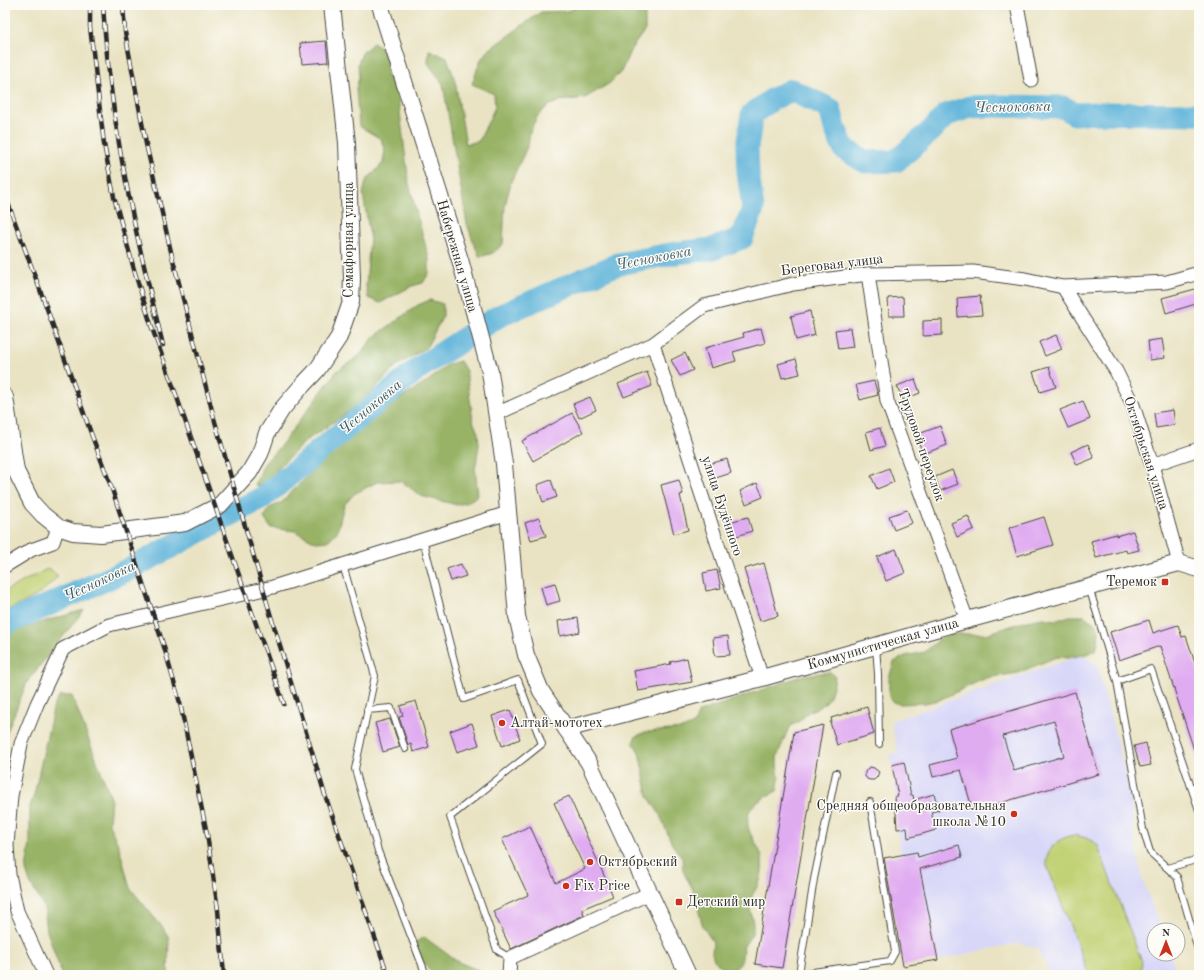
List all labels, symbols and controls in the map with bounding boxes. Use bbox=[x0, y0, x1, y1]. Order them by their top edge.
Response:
water label: Чесноковка bbox=[975, 100, 1051, 116]
street label: Семафорная улица bbox=[342, 182, 357, 298]
street label: Набережная улица bbox=[434, 198, 480, 314]
water label: Чесноковка bbox=[615, 244, 693, 274]
street label: Береговая улица bbox=[780, 252, 884, 278]
water label: Чесноковка bbox=[337, 378, 405, 438]
street label: Трудовой переулок bbox=[895, 387, 947, 503]
street label: Октябрьская улица bbox=[1121, 394, 1171, 512]
street label: улица Будённого bbox=[699, 454, 745, 558]
water label: Чесноковка bbox=[62, 559, 138, 605]
place label: Теремок bbox=[1106, 575, 1157, 589]
marker: Теремок bbox=[1160, 577, 1170, 587]
street label: Коммунистическая улица bbox=[806, 616, 960, 672]
place label: Алтай-мототех bbox=[510, 716, 603, 730]
marker: Алтай-мототех bbox=[497, 718, 507, 728]
place label: Средняя общеобразовательная школа №10 bbox=[816, 799, 1006, 829]
marker: Средняя общеобразовательная школа №10 bbox=[1009, 809, 1019, 819]
place label: Октябрьский bbox=[598, 855, 678, 869]
marker: Октябрьский bbox=[585, 857, 595, 867]
place label: Fix Price bbox=[574, 879, 630, 893]
marker: Fix Price bbox=[561, 881, 571, 891]
place label: Детский мир bbox=[687, 895, 765, 909]
marker: Детский мир bbox=[674, 897, 684, 907]
north arrow bbox=[1146, 922, 1186, 962]
text: N bbox=[1162, 928, 1171, 939]

